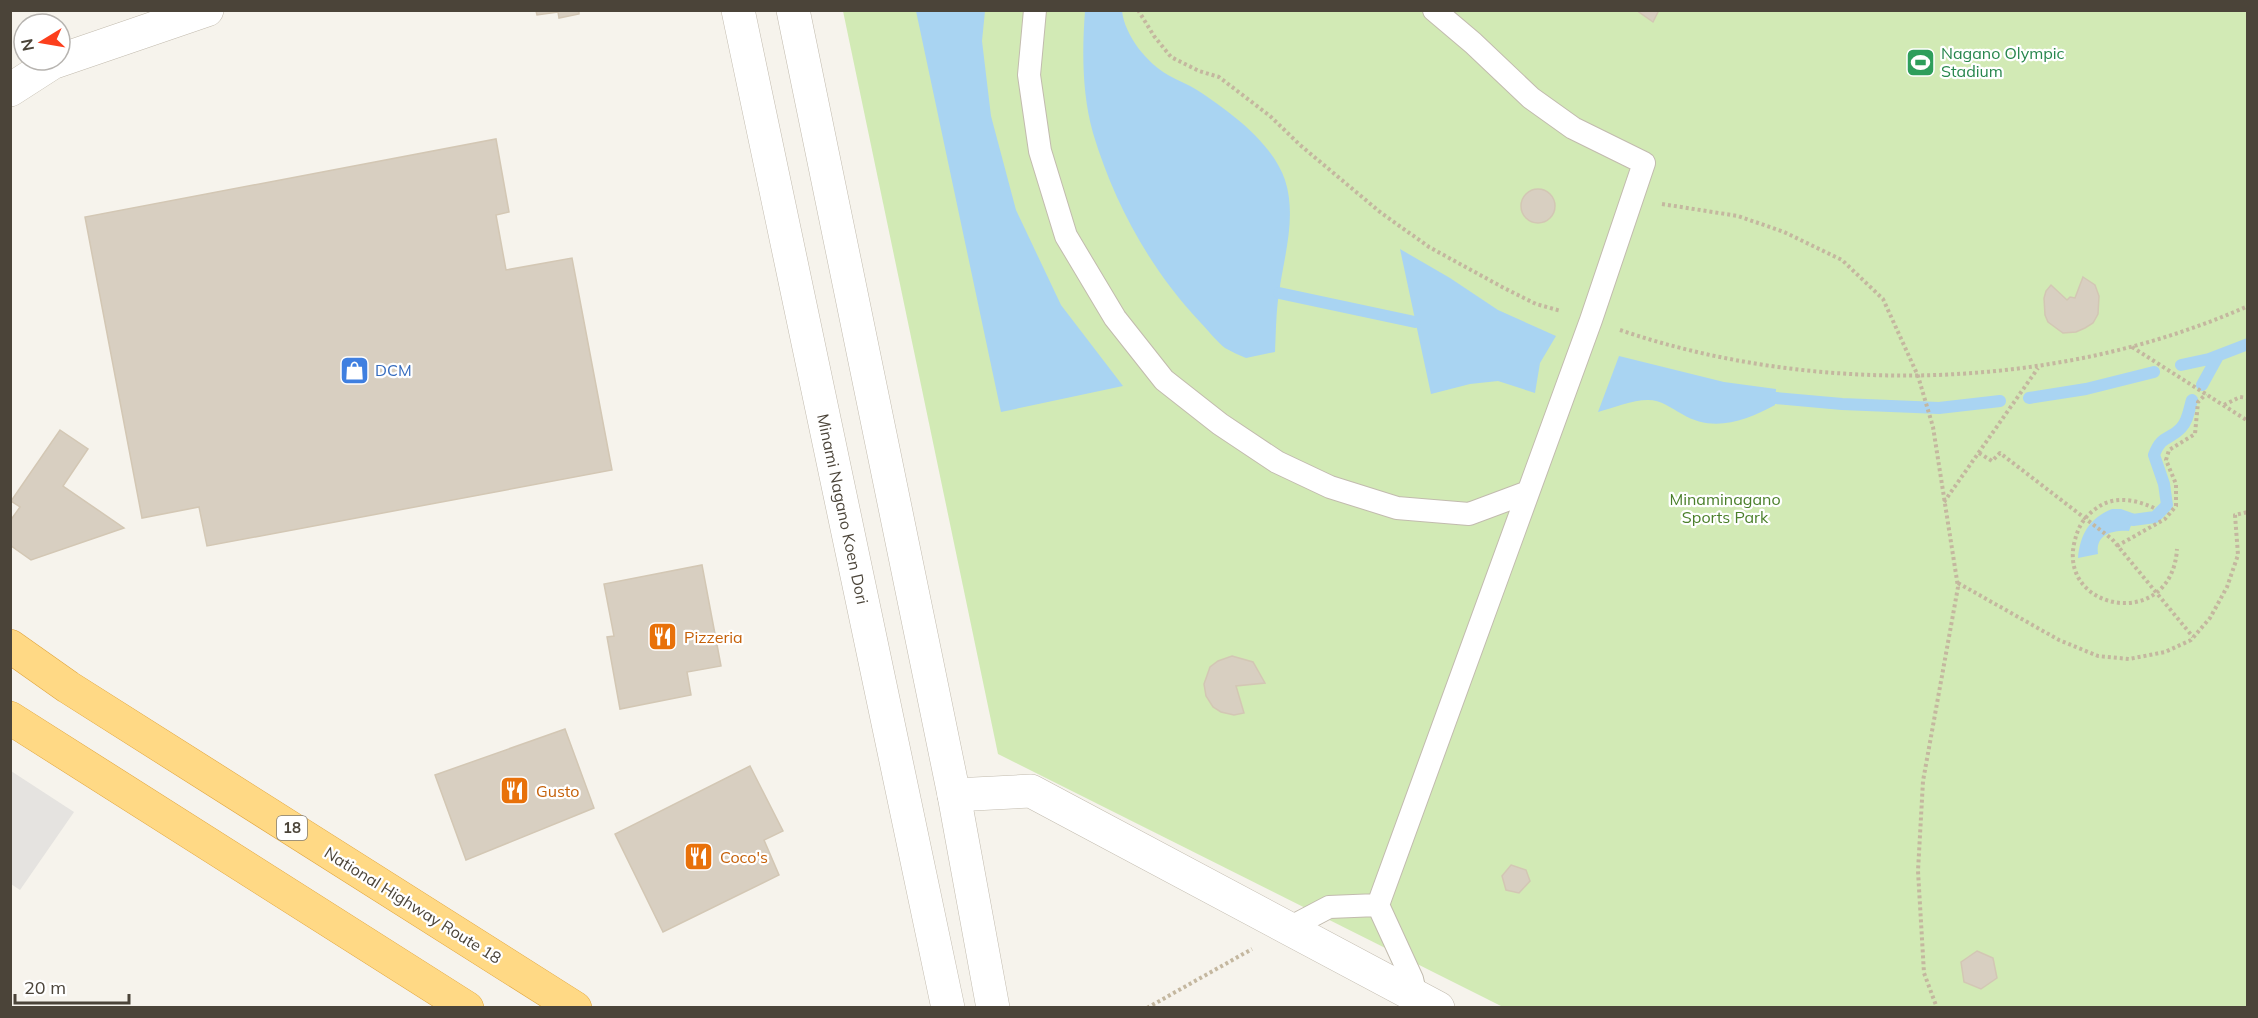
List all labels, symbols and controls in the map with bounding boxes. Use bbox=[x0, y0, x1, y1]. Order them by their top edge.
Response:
north arrow bbox=[12, 12, 72, 72]
text: N bbox=[16, 37, 38, 53]
place label: Nagano Olympic Stadium bbox=[1941, 43, 2065, 81]
sports icon: Nagano Olympic Stadium bbox=[1904, 46, 1936, 78]
shop icon: DCM bbox=[338, 354, 370, 386]
place label: DCM bbox=[375, 360, 412, 380]
street label: Minami Nagano Koen Dori bbox=[813, 412, 873, 606]
park label: Minaminagano Sports Park bbox=[1669, 489, 1781, 527]
restaurant icon: Pizzeria bbox=[647, 621, 679, 653]
place label: Pizzeria bbox=[684, 627, 743, 647]
restaurant icon: Gusto bbox=[499, 775, 531, 807]
place label: Gusto bbox=[536, 781, 579, 801]
road number: 18 bbox=[277, 816, 307, 840]
restaurant icon: Coco's bbox=[683, 841, 715, 873]
street label: National Highway Route 18 bbox=[321, 842, 505, 968]
place label: Coco's bbox=[720, 847, 768, 867]
scale bar bbox=[15, 967, 129, 1005]
text: 20 m bbox=[24, 976, 66, 999]

